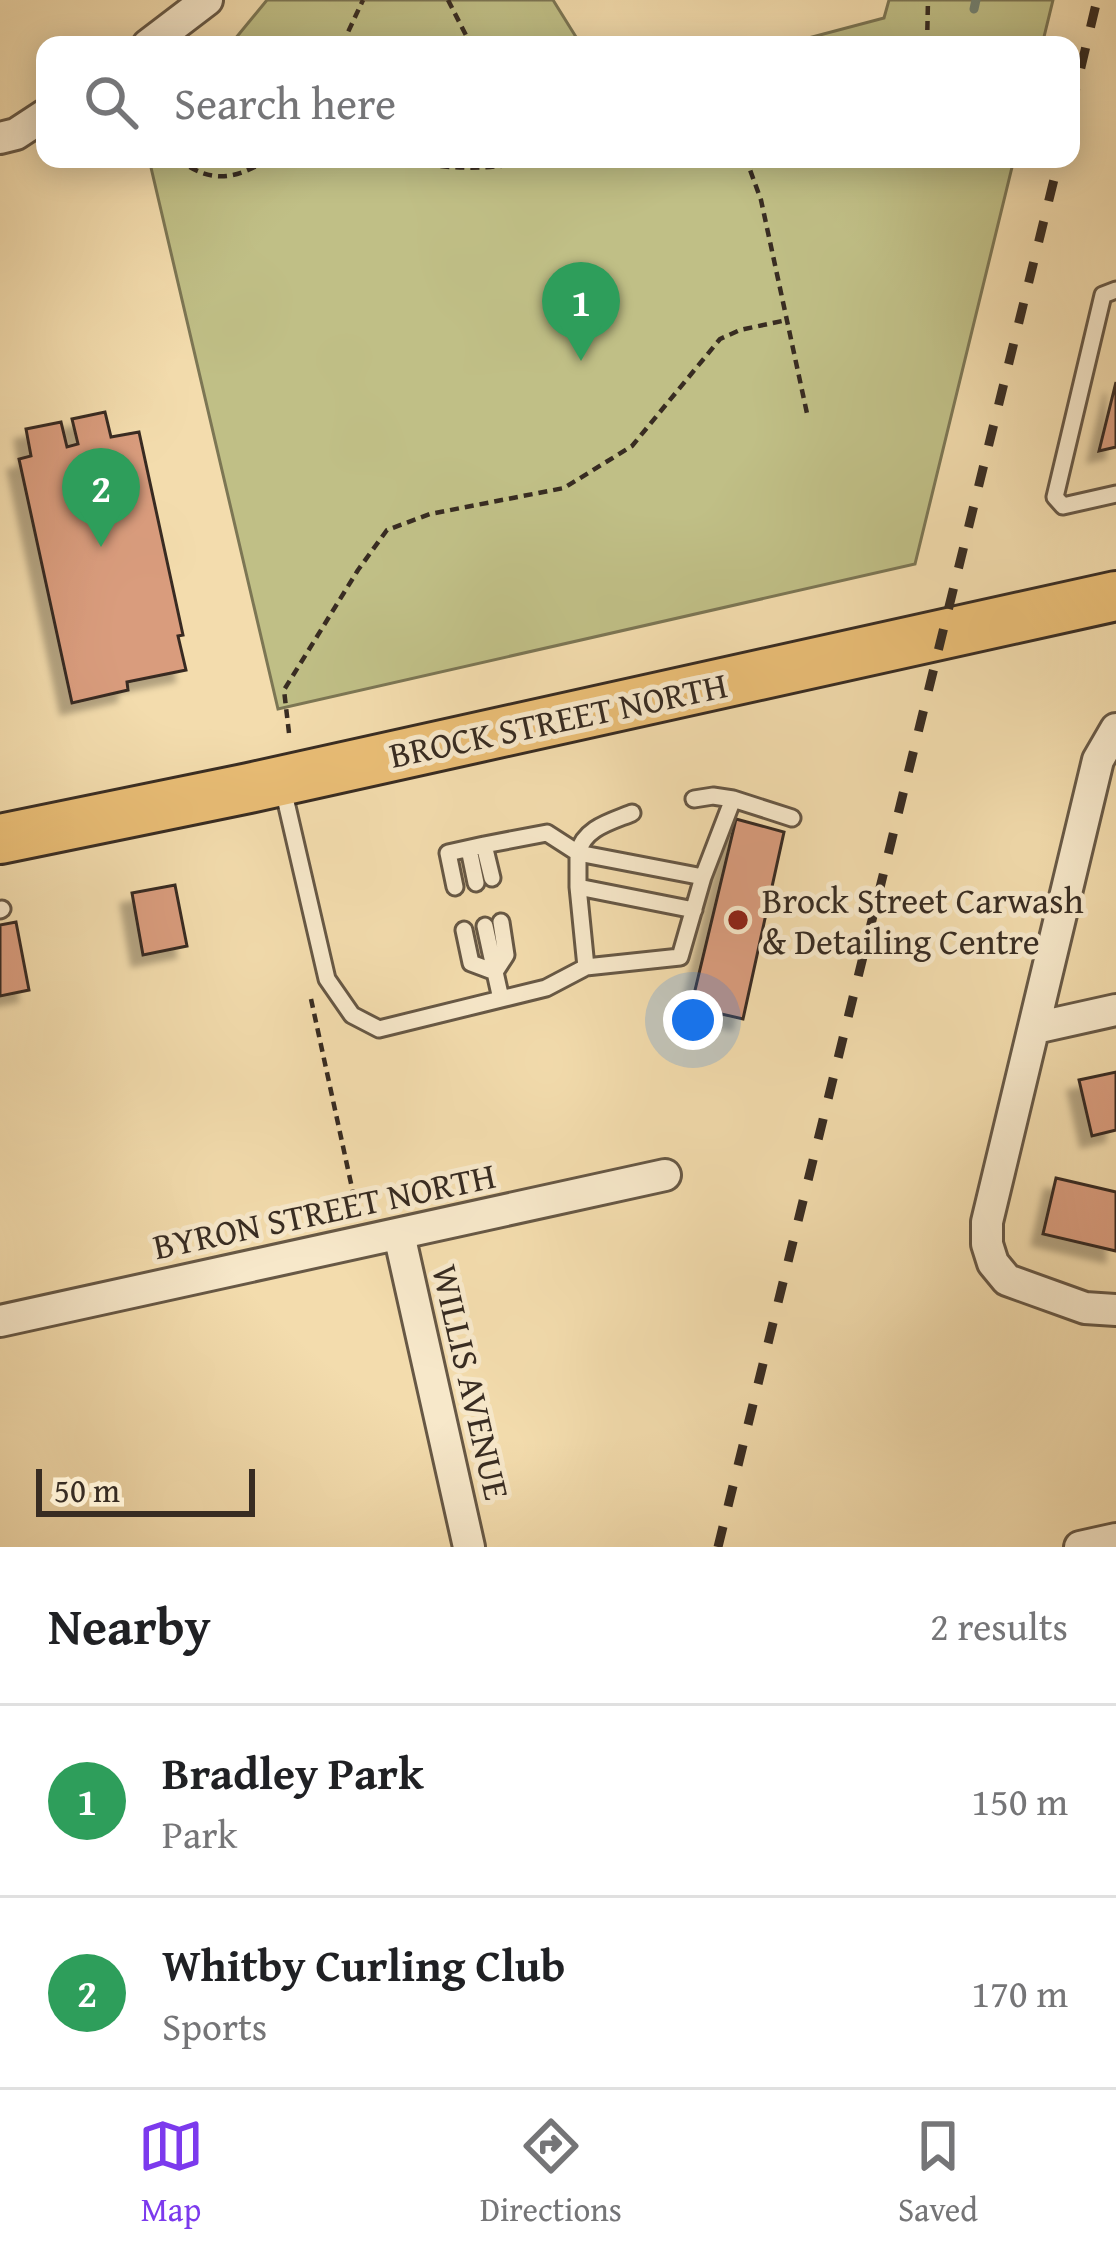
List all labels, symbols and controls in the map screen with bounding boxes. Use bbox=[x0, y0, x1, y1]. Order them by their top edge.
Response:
search box bbox=[36, 36, 1080, 168]
icon: search bbox=[78, 69, 144, 135]
text: Search here bbox=[174, 70, 396, 135]
pin: 1 bbox=[542, 262, 620, 361]
pin: 2 bbox=[62, 448, 140, 547]
street label: BROCK STREET NORTH bbox=[384, 657, 732, 781]
place label: Brock Street Carwash & Detailing Centre bbox=[762, 873, 1084, 967]
marker: Brock Street Carwash & Detailing Centre bbox=[725, 907, 751, 933]
your location bbox=[663, 990, 723, 1050]
street label: BYRON STREET NORTH bbox=[148, 1148, 500, 1272]
street label: WILLIS AVENUE bbox=[419, 1259, 525, 1505]
scale bar bbox=[36, 1463, 255, 1516]
text: 50 m bbox=[54, 1466, 120, 1514]
text: Nearby bbox=[48, 1588, 211, 1663]
text: 2 results bbox=[930, 1597, 1068, 1654]
text: Bradley Park bbox=[162, 1740, 423, 1805]
text: 1 bbox=[77, 1772, 97, 1829]
text: 150 m bbox=[971, 1772, 1068, 1829]
text: Park bbox=[162, 1805, 237, 1862]
text: Whitby Curling Club bbox=[162, 1932, 565, 1997]
text: 2 bbox=[77, 1964, 97, 2021]
text: 170 m bbox=[971, 1964, 1068, 2021]
text: Sports bbox=[162, 1997, 267, 2054]
tab: Map bbox=[138, 2113, 204, 2233]
tab: Directions bbox=[480, 2113, 622, 2233]
tab: Saved bbox=[898, 2113, 978, 2233]

